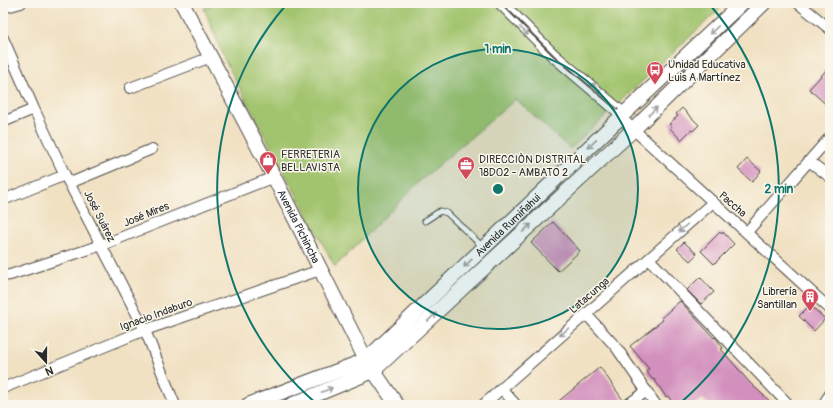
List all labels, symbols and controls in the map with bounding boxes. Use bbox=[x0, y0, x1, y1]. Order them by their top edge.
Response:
one-way arrow bbox=[709, 25, 719, 35]
one-way arrow bbox=[519, 26, 529, 36]
text: 1 min bbox=[485, 42, 512, 57]
place label: Unidad Educativa Luis A Martínez bbox=[668, 58, 746, 84]
bus stop icon: Unidad Educativa Luis A Martínez bbox=[645, 60, 665, 85]
one-way arrow bbox=[590, 83, 601, 92]
one-way arrow bbox=[648, 106, 658, 116]
one-way arrow bbox=[587, 139, 597, 149]
place label: FERRETERIA BELLAVISTA bbox=[281, 148, 340, 174]
shop icon: FERRETERIA BELLAVISTA bbox=[258, 150, 278, 175]
place label: DIRECCIÒN DISTRITAL 18D02 - AMBATO 2 bbox=[479, 152, 586, 179]
office icon: DIRECCIÒN DISTRITAL 18D02 - AMBATO 2 bbox=[456, 155, 476, 180]
centre of rings bbox=[491, 182, 505, 196]
text: 2 min bbox=[765, 182, 794, 197]
street label: José Suárez bbox=[81, 188, 118, 244]
street label: Avenida Pichincha bbox=[274, 188, 322, 265]
street label: Paccha bbox=[716, 189, 749, 220]
street label: Avenida Rumiñahui bbox=[473, 191, 543, 259]
street label: José Mires bbox=[121, 199, 171, 230]
one-way arrow bbox=[522, 223, 532, 233]
one-way arrow bbox=[678, 224, 688, 233]
one-way arrow bbox=[463, 258, 473, 268]
street label: Latacunga bbox=[567, 275, 612, 316]
place label: Librería Santillan bbox=[757, 285, 797, 311]
building icon: Librería Santillan bbox=[800, 287, 820, 312]
street label: Ignacio Indaburo bbox=[118, 295, 194, 334]
one-way arrow bbox=[427, 312, 437, 321]
one-way arrow bbox=[559, 328, 570, 337]
north arrow bbox=[26, 342, 66, 382]
text: N bbox=[43, 363, 55, 378]
one-way arrow bbox=[321, 386, 333, 393]

